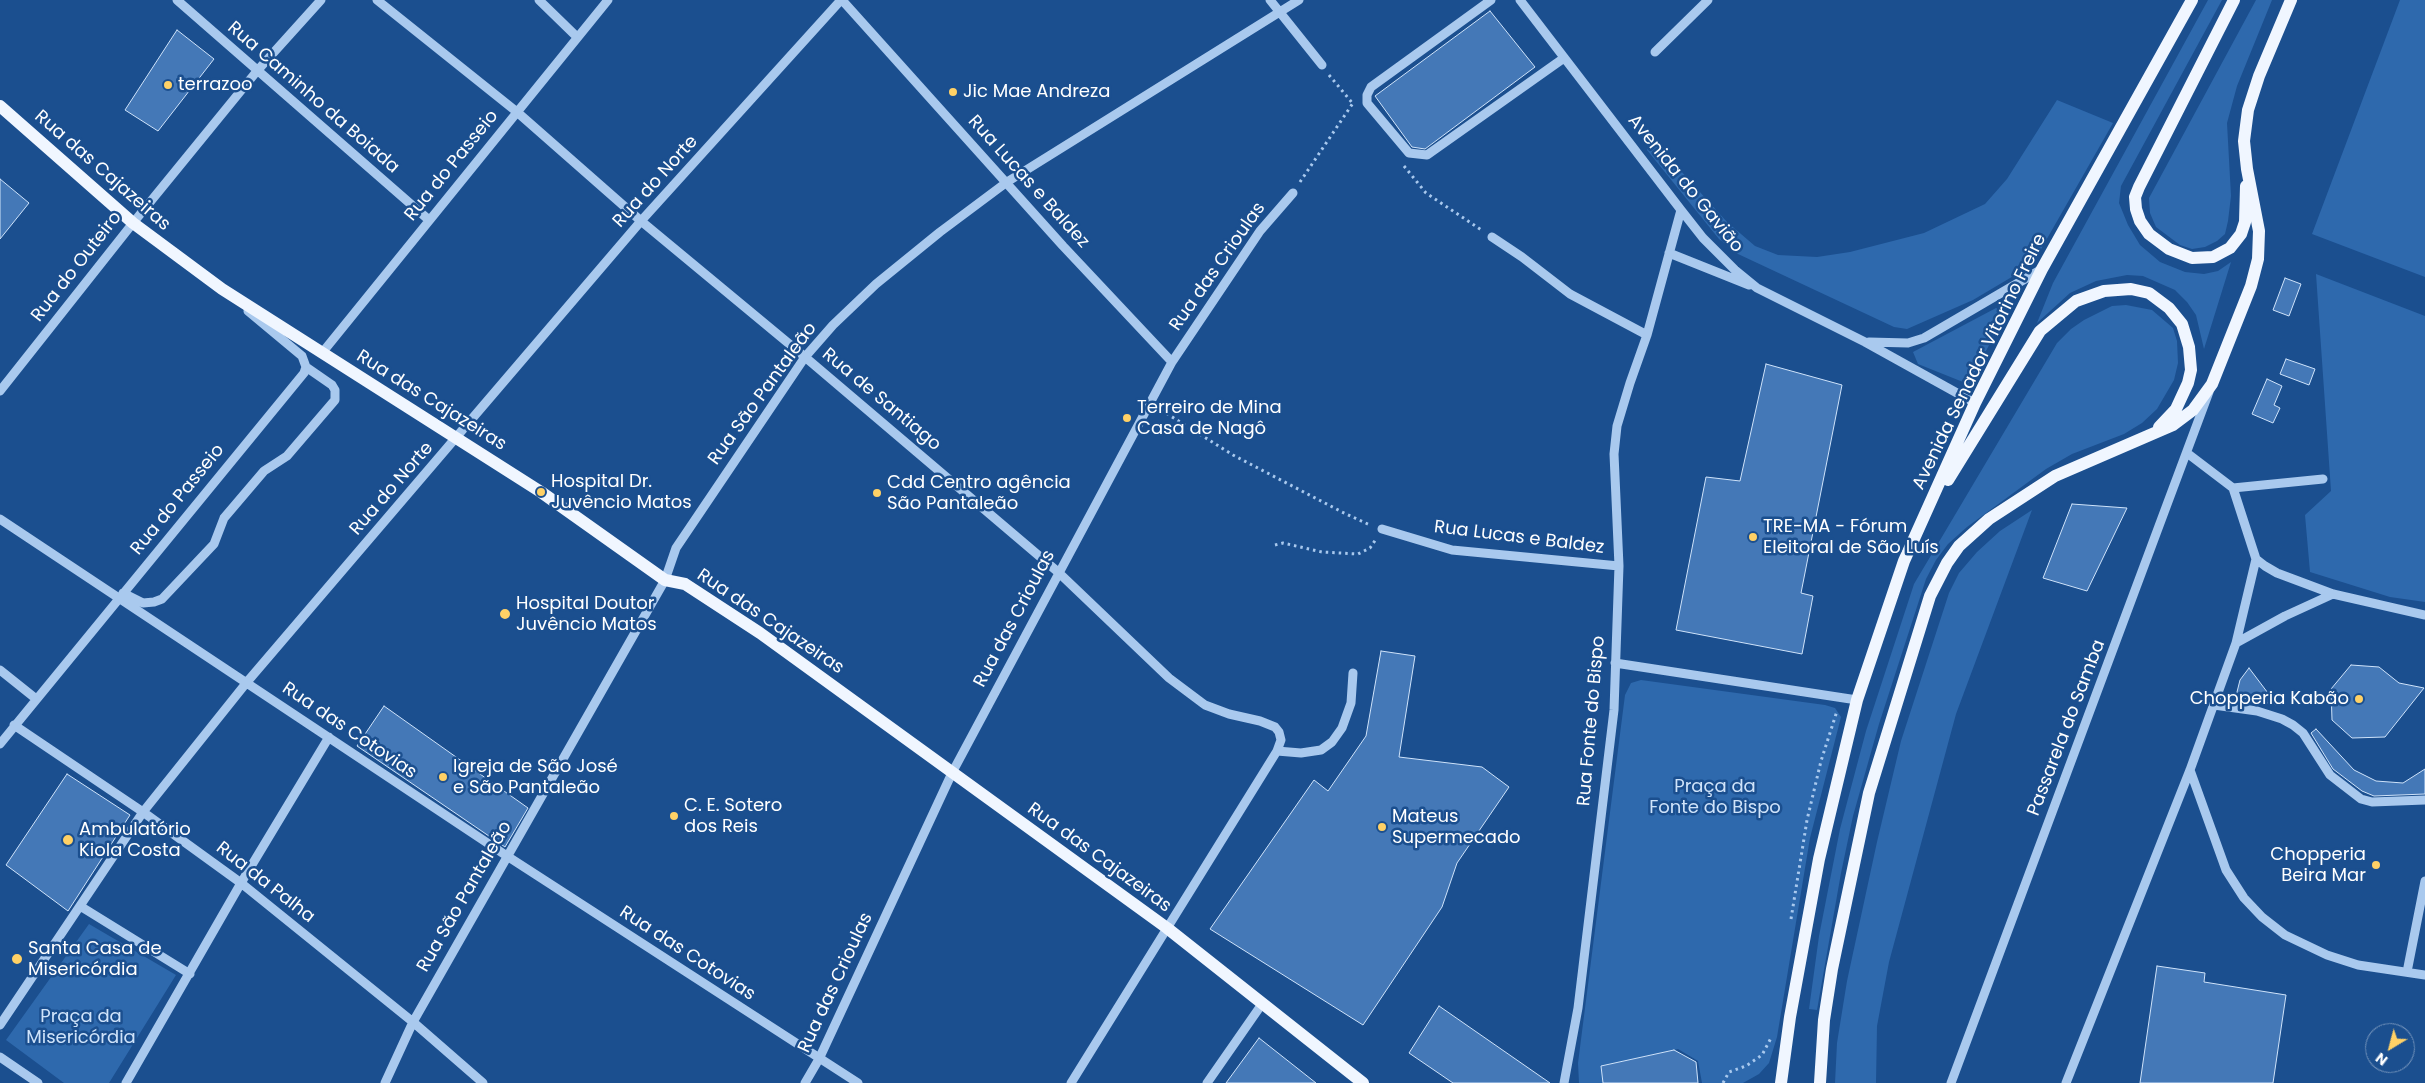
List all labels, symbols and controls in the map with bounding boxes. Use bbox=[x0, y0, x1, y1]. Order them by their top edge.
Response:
street label: Rua Caminho da Boiada bbox=[223, 18, 403, 178]
place label: terrazoo bbox=[178, 74, 253, 96]
marker: terrazoo bbox=[162, 79, 174, 91]
place label: Jic Mae Andreza bbox=[963, 81, 1110, 103]
marker: Jic Mae Andreza bbox=[947, 86, 959, 98]
street label: Rua das Cajazeiras bbox=[30, 106, 174, 236]
street label: Rua do Passeio bbox=[401, 106, 503, 226]
street label: Rua Lucas e Baldez bbox=[963, 111, 1093, 253]
street label: Avenida do Gavião bbox=[1623, 111, 1747, 257]
street label: Rua do Norte bbox=[609, 131, 703, 233]
street label: Rua das Crioulas bbox=[1166, 199, 1270, 335]
street label: Rua do Outeiro bbox=[27, 208, 127, 326]
street label: Avenida Senador Vitorino Freire bbox=[1908, 231, 2052, 493]
street label: Rua São Pantaleão bbox=[704, 319, 822, 469]
street label: Rua de Santiago bbox=[817, 344, 945, 456]
street label: Rua das Cajazeiras bbox=[352, 346, 510, 456]
place label: Terreiro de Mina Casa de Nagô bbox=[1137, 397, 1282, 439]
marker: Terreiro de Mina Casa de Nagô bbox=[1121, 412, 1133, 424]
street label: Rua do Norte bbox=[346, 438, 438, 540]
street label: Rua do Passeio bbox=[127, 440, 229, 560]
place label: Hospital Dr. Juvêncio Matos bbox=[551, 471, 692, 514]
place label: Cdd Centro agência São Pantaleão bbox=[887, 472, 1071, 514]
marker: Hospital Dr. Juvêncio Matos bbox=[535, 486, 547, 498]
marker: Cdd Centro agência São Pantaleão bbox=[871, 487, 883, 499]
place label: TRE-MA - Fórum Eleitoral de São Luís bbox=[1763, 516, 1939, 558]
street label: Rua Lucas e Baldez bbox=[1433, 517, 1605, 559]
marker: TRE-MA - Fórum Eleitoral de São Luís bbox=[1747, 531, 1759, 543]
street label: Rua das Crioulas bbox=[970, 547, 1060, 691]
street label: Rua das Cajazeiras bbox=[692, 565, 848, 679]
place label: Hospital Doutor Juvêncio Matos bbox=[516, 593, 657, 636]
marker: Hospital Doutor Juvêncio Matos bbox=[498, 607, 512, 621]
street label: Rua Fonte do Bispo bbox=[1574, 635, 1610, 807]
street label: Passarela do Samba bbox=[2023, 637, 2111, 819]
street label: Rua das Cotovias bbox=[278, 678, 420, 784]
place label: Chopperia Kabão bbox=[2190, 688, 2349, 710]
marker: Chopperia Kabão bbox=[2353, 693, 2365, 705]
place label: Igreja de São José e São Pantaleão bbox=[453, 756, 618, 799]
marker: Igreja de São José e São Pantaleão bbox=[437, 771, 449, 783]
park label: Praça da Fonte do Bispo bbox=[1649, 776, 1781, 819]
place label: C. E. Sotero dos Reis bbox=[684, 795, 782, 838]
street label: Rua das Cajazeiras bbox=[1023, 798, 1175, 918]
place label: Mateus Supermecado bbox=[1392, 806, 1521, 849]
marker: C. E. Sotero dos Reis bbox=[668, 810, 680, 822]
street label: Rua São Pantaleão bbox=[413, 818, 517, 976]
place label: Ambulatório Kiola Costa bbox=[79, 819, 191, 862]
marker: Mateus Supermecado bbox=[1376, 821, 1388, 833]
marker: Ambulatório Kiola Costa bbox=[61, 833, 75, 847]
street label: Rua da Palha bbox=[211, 838, 319, 928]
place label: Chopperia Beira Mar bbox=[2270, 844, 2366, 886]
marker: Chopperia Beira Mar bbox=[2370, 859, 2382, 871]
street label: Rua das Cotovias bbox=[615, 902, 759, 1006]
street label: Rua das Crioulas bbox=[794, 910, 878, 1056]
place label: Santa Casa de Misericórdia bbox=[28, 938, 162, 981]
marker: Santa Casa de Misericórdia bbox=[10, 952, 24, 966]
park label: Praça da Misericórdia bbox=[26, 1006, 136, 1048]
north arrow bbox=[2365, 1023, 2415, 1073]
text: N bbox=[2371, 1048, 2392, 1070]

